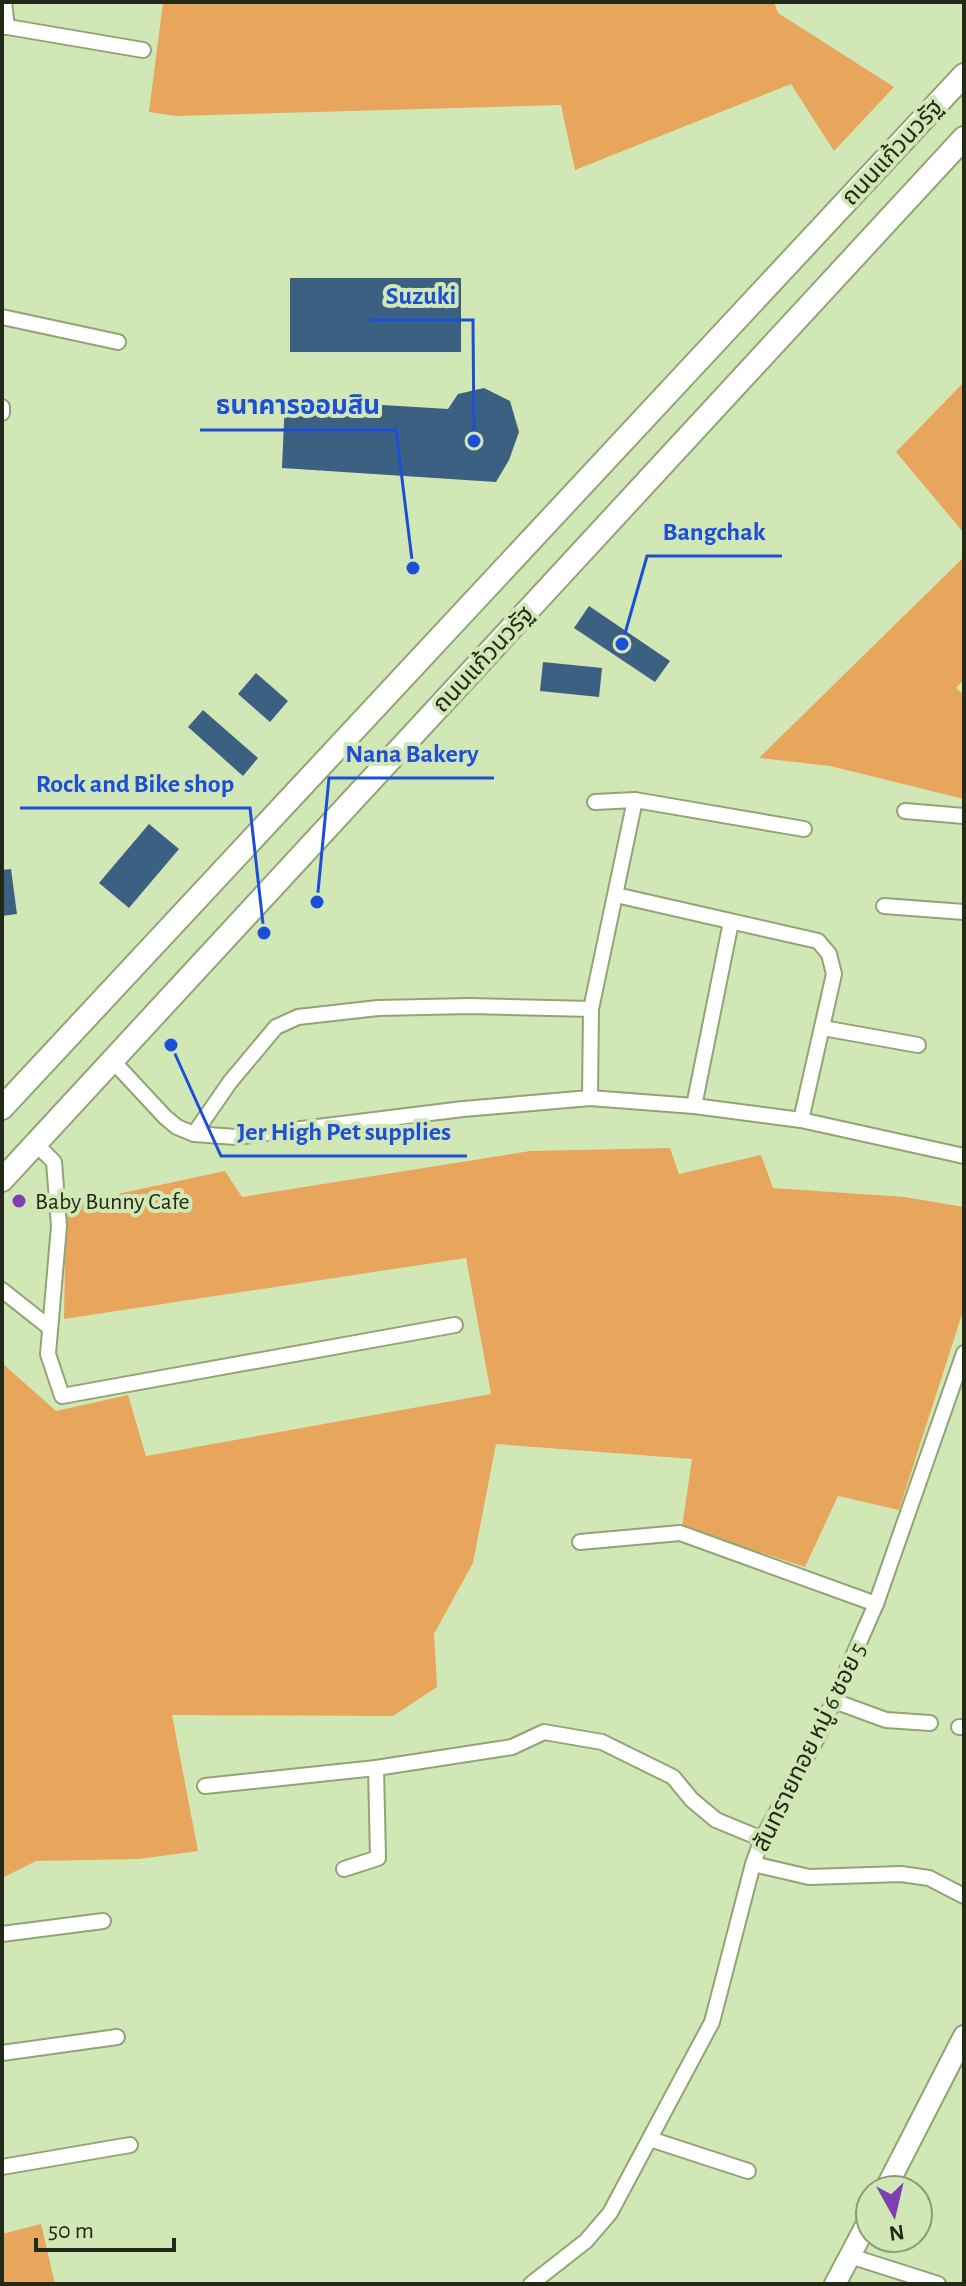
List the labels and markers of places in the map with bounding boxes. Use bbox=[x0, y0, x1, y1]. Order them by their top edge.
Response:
callout: Suzuki bbox=[370, 270, 473, 320]
callout: ธนาคารออมสิน bbox=[200, 380, 396, 430]
callout: Bangchak bbox=[647, 506, 782, 556]
callout: Nana Bakery bbox=[329, 728, 494, 778]
callout: Rock and Bike shop bbox=[20, 758, 250, 808]
callout: Jer High Pet supplies bbox=[221, 1106, 467, 1156]
place label: Baby Bunny Cafe bbox=[35, 1190, 190, 1214]
marker: Baby Bunny Cafe bbox=[10, 1192, 28, 1210]

